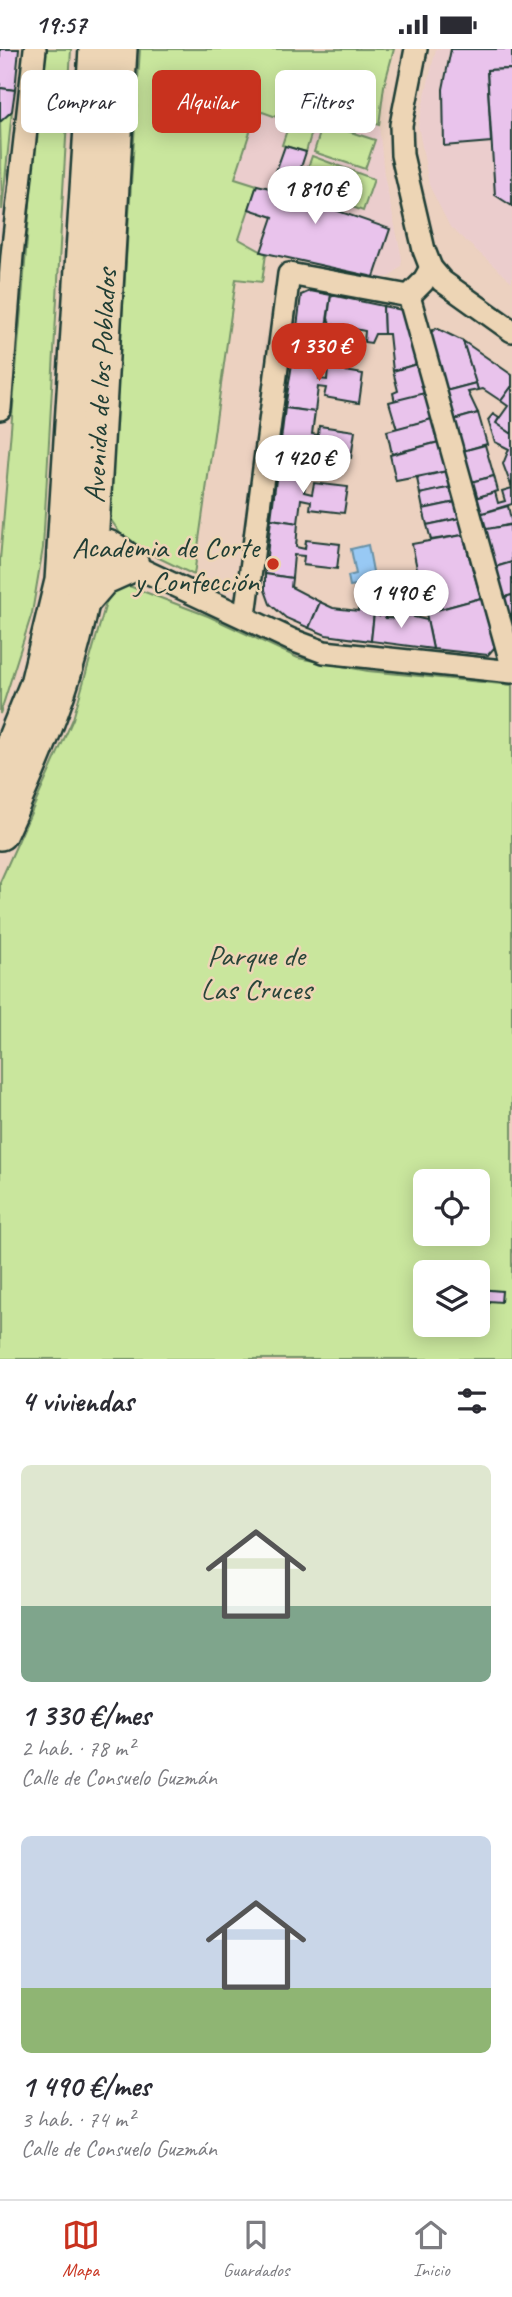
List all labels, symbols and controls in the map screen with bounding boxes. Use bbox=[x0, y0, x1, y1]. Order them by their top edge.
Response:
text: 19:57 bbox=[35, 8, 86, 41]
chip: Comprar bbox=[21, 70, 138, 133]
chip: Alquilar bbox=[152, 70, 261, 133]
chip: Filtros bbox=[275, 70, 376, 133]
pin: 1 810 € bbox=[250, 167, 380, 226]
text: 1 810 € bbox=[284, 174, 346, 203]
street label: Avenida de los Poblados bbox=[75, 265, 125, 504]
pin: 1 330 € bbox=[254, 323, 384, 383]
text: 1 330 € bbox=[288, 331, 350, 360]
pin: 1 420 € bbox=[238, 435, 368, 495]
text: 1 420 € bbox=[272, 443, 334, 472]
place label: Academia de Corte y Confección bbox=[72, 528, 261, 600]
marker: Academia de Corte y Confección bbox=[265, 556, 281, 572]
pin: 1 490 € bbox=[336, 571, 466, 630]
text: 1 490 € bbox=[370, 578, 432, 607]
park label: Parque de Las Cruces bbox=[201, 936, 314, 1008]
map controls bbox=[413, 1169, 490, 1337]
button: locate bbox=[413, 1169, 490, 1246]
button: layers bbox=[413, 1260, 490, 1337]
text: 4 viviendas bbox=[21, 1382, 133, 1420]
icon: filters bbox=[453, 1382, 491, 1420]
icon: home bbox=[193, 1511, 319, 1637]
text: 1 330 €/mes bbox=[21, 1696, 151, 1734]
text: 2 hab. · 78 m² bbox=[21, 1734, 134, 1763]
text: Calle de Consuelo Guzmán bbox=[21, 1763, 217, 1792]
icon: home bbox=[193, 1882, 319, 2008]
text: 1 490 €/mes bbox=[21, 2067, 150, 2105]
text: 3 hab. · 74 m² bbox=[21, 2105, 134, 2134]
text: Calle de Consuelo Guzmán bbox=[21, 2134, 217, 2163]
tab: Mapa bbox=[62, 2216, 100, 2282]
tab: Guardados bbox=[223, 2216, 289, 2282]
tab: Inicio bbox=[412, 2216, 450, 2282]

